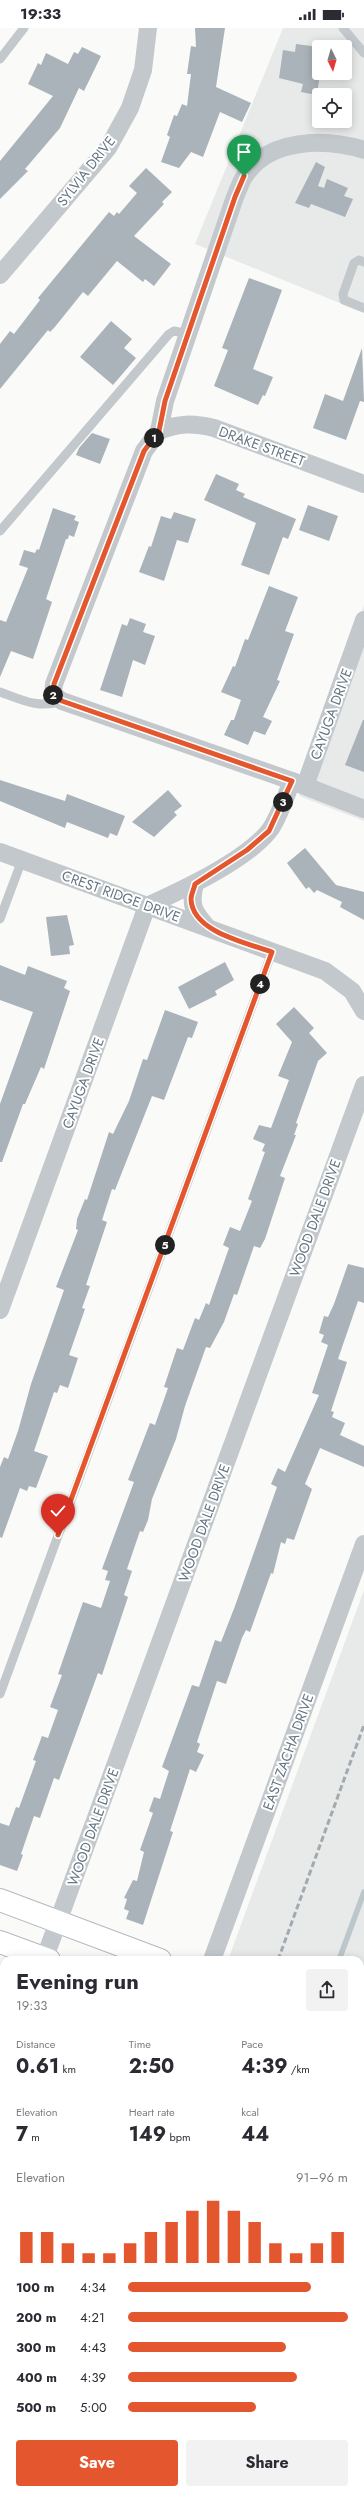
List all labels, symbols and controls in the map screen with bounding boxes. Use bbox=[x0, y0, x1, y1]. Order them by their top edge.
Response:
text: 19:33 bbox=[20, 3, 61, 25]
north arrow bbox=[312, 40, 352, 80]
map controls bbox=[312, 40, 352, 128]
button: locate bbox=[312, 88, 352, 128]
street label: SYLVIA DRIVE bbox=[52, 132, 120, 210]
pin bbox=[227, 135, 261, 176]
icon: arrive bbox=[233, 141, 255, 163]
street label: DRAKE STREET bbox=[216, 421, 308, 471]
pin: 1 bbox=[144, 428, 164, 448]
text: 1 bbox=[151, 430, 157, 446]
street label: CAYUGA DRIVE bbox=[305, 666, 357, 762]
pin: 2 bbox=[43, 685, 63, 705]
text: 2 bbox=[49, 687, 57, 703]
pin: 3 bbox=[273, 792, 293, 812]
text: 3 bbox=[280, 794, 286, 810]
street label: CREST RIDGE DRIVE bbox=[59, 865, 183, 927]
pin: 4 bbox=[250, 974, 270, 994]
text: 4 bbox=[256, 976, 264, 992]
street label: CAYUGA DRIVE bbox=[57, 1035, 109, 1131]
street label: WOOD DALE DRIVE bbox=[284, 1156, 346, 1280]
pin: 5 bbox=[155, 1235, 175, 1255]
text: 5 bbox=[161, 1237, 169, 1253]
street label: WOOD DALE DRIVE bbox=[173, 1461, 235, 1585]
pin bbox=[41, 1494, 75, 1535]
icon: check bbox=[47, 1500, 69, 1522]
street label: EAST ZACHA DRIVE bbox=[258, 1691, 318, 1813]
street label: WOOD DALE DRIVE bbox=[62, 1765, 124, 1889]
text: Evening run bbox=[16, 1965, 139, 1997]
button: share bbox=[306, 1969, 348, 2011]
text: 19:33 bbox=[16, 1996, 47, 2015]
text: Distance bbox=[16, 2036, 55, 2052]
text: Time bbox=[129, 2036, 151, 2052]
text: Pace bbox=[241, 2036, 263, 2052]
text: 0.61 bbox=[16, 2052, 59, 2081]
text: 2:50 bbox=[129, 2052, 174, 2081]
text: 4:39 bbox=[241, 2052, 288, 2081]
text: km bbox=[59, 2061, 76, 2077]
text: /km bbox=[288, 2061, 310, 2077]
text: Elevation bbox=[16, 2104, 58, 2120]
text: Heart rate bbox=[129, 2104, 175, 2120]
text: kcal bbox=[241, 2104, 259, 2120]
text: 7 bbox=[16, 2120, 28, 2149]
text: 149 bbox=[129, 2120, 166, 2149]
text: 44 bbox=[241, 2120, 269, 2149]
text: m bbox=[28, 2129, 40, 2145]
text: bpm bbox=[166, 2129, 191, 2145]
text: Elevation bbox=[16, 2168, 65, 2187]
text: 91–96 m bbox=[296, 2168, 348, 2187]
text: 100 m bbox=[16, 2278, 54, 2297]
text: 4:34 bbox=[80, 2278, 106, 2297]
text: 200 m bbox=[16, 2308, 56, 2327]
text: 4:21 bbox=[80, 2308, 105, 2327]
text: 300 m bbox=[16, 2338, 56, 2357]
text: 4:43 bbox=[80, 2338, 106, 2357]
text: 400 m bbox=[16, 2368, 57, 2387]
text: 4:39 bbox=[80, 2368, 106, 2387]
text: 500 m bbox=[16, 2398, 56, 2417]
text: 5:00 bbox=[80, 2398, 107, 2417]
button: Save bbox=[16, 2440, 178, 2486]
button: Share bbox=[186, 2440, 348, 2486]

